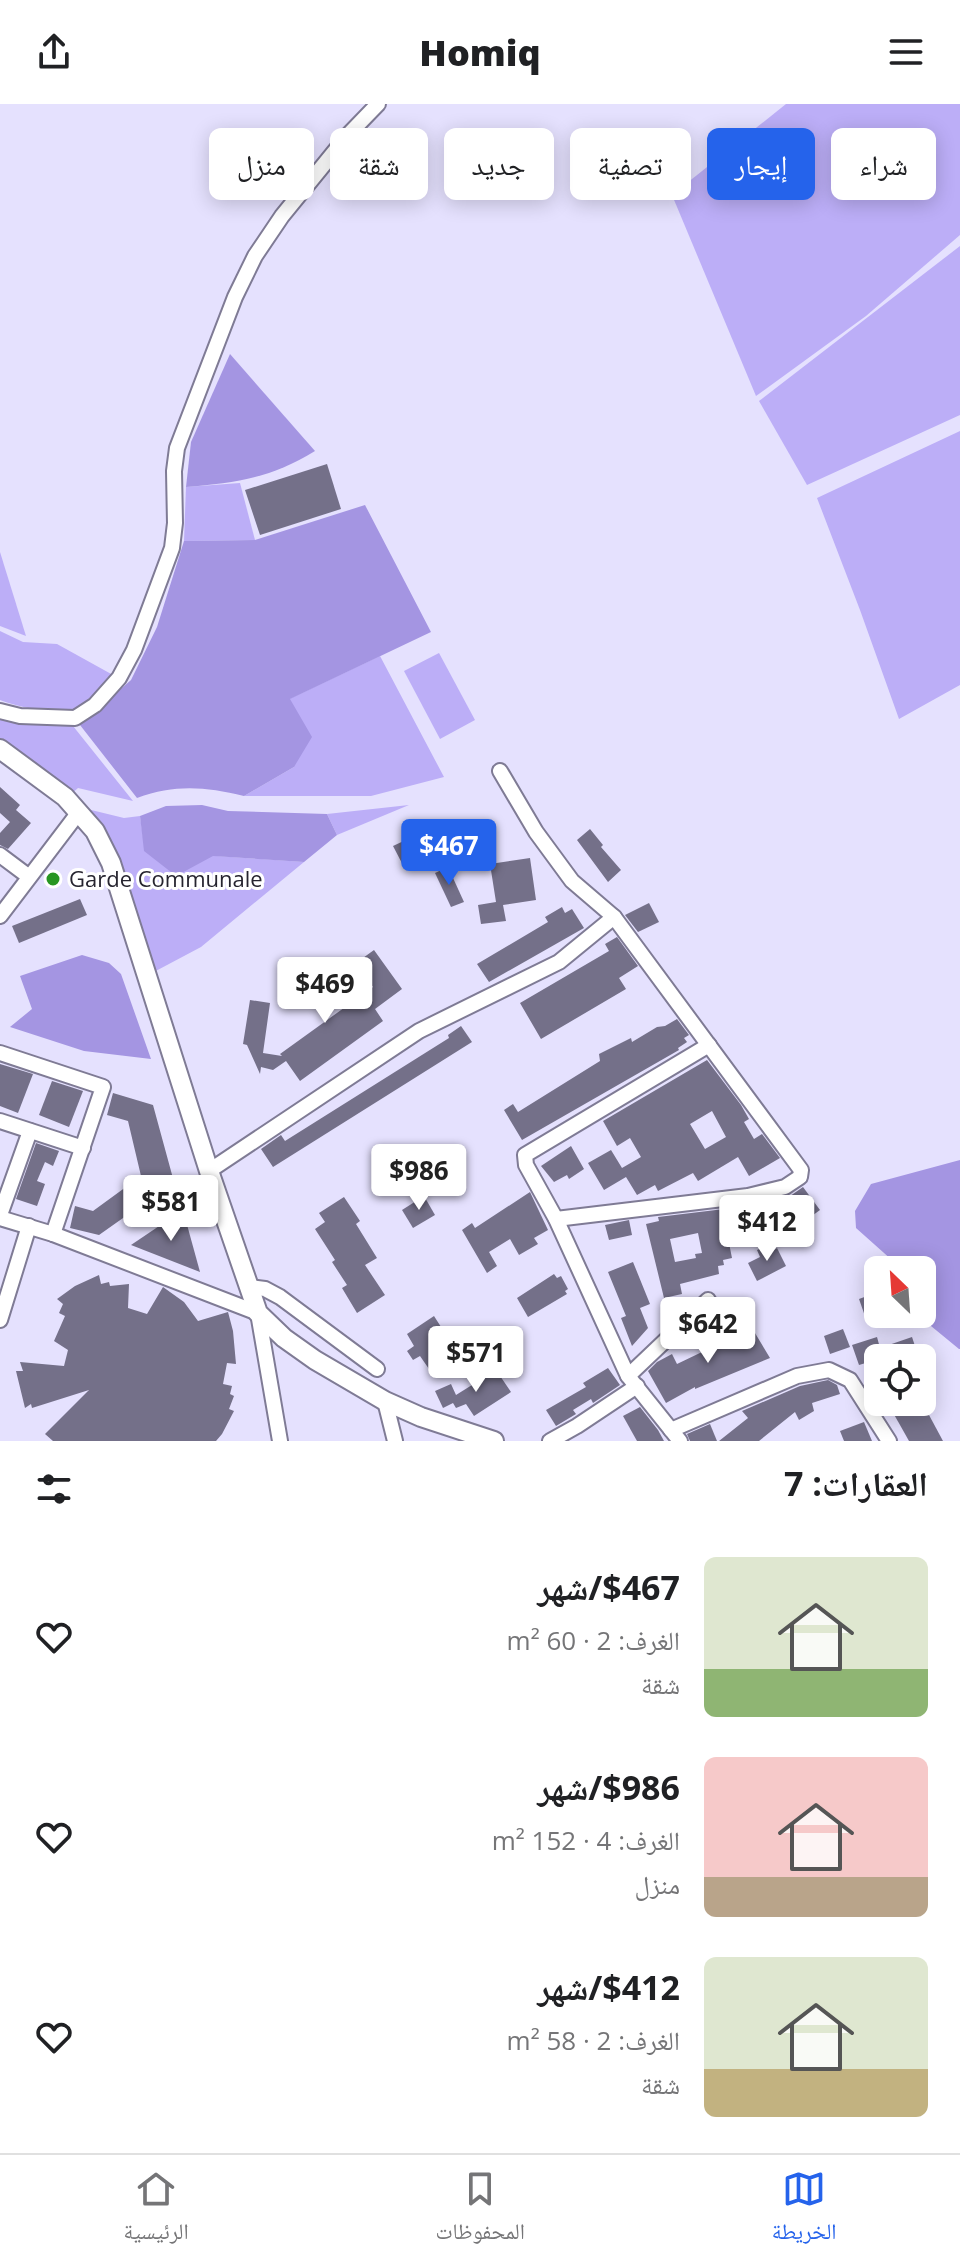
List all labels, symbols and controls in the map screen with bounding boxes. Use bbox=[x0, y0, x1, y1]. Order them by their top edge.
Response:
text: Homiq bbox=[419, 28, 541, 77]
icon: share bbox=[32, 30, 76, 74]
icon: menu bbox=[884, 30, 928, 74]
chip: منزل bbox=[209, 128, 314, 200]
chip: شقة bbox=[330, 128, 428, 200]
chip: جديد bbox=[444, 128, 554, 200]
chip: تصفية bbox=[570, 128, 691, 200]
chip: إيجار bbox=[707, 128, 815, 200]
chip: شراء bbox=[831, 128, 936, 200]
pin: $467 bbox=[402, 819, 496, 887]
text: $467 bbox=[419, 827, 479, 863]
place label: Garde Communale bbox=[69, 863, 263, 893]
marker: Garde Communale bbox=[44, 870, 62, 888]
pin: $469 bbox=[278, 957, 372, 1025]
text: $469 bbox=[295, 965, 355, 1001]
pin: $986 bbox=[372, 1144, 466, 1212]
text: $986 bbox=[389, 1152, 449, 1188]
pin: $581 bbox=[124, 1175, 218, 1243]
text: $581 bbox=[141, 1183, 201, 1219]
pin: $412 bbox=[720, 1195, 814, 1263]
text: $412 bbox=[737, 1203, 797, 1239]
north arrow bbox=[864, 1256, 936, 1328]
map controls bbox=[864, 1256, 936, 1416]
pin: $642 bbox=[661, 1297, 755, 1365]
text: $642 bbox=[678, 1305, 738, 1341]
pin: $571 bbox=[429, 1326, 523, 1394]
text: $571 bbox=[446, 1334, 506, 1370]
button: locate bbox=[864, 1344, 936, 1416]
text: العقارات: 7 bbox=[784, 1460, 928, 1506]
icon: filters bbox=[32, 1467, 76, 1511]
text: $467/شهر bbox=[537, 1564, 680, 1610]
icon: home bbox=[768, 1589, 864, 1685]
icon: heart bbox=[32, 1615, 76, 1659]
text: الغرف: 2 · 60 m² bbox=[507, 1622, 680, 1658]
text: شقة bbox=[641, 1666, 680, 1702]
text: $986/شهر bbox=[537, 1764, 680, 1810]
icon: home bbox=[768, 1789, 864, 1885]
icon: heart bbox=[32, 1815, 76, 1859]
text: الغرف: 4 · 152 m² bbox=[492, 1822, 680, 1858]
text: منزل bbox=[635, 1866, 680, 1902]
text: $412/شهر bbox=[537, 1964, 680, 2010]
icon: home bbox=[768, 1989, 864, 2085]
icon: heart bbox=[32, 2015, 76, 2059]
text: الغرف: 2 · 58 m² bbox=[507, 2022, 680, 2058]
text: شقة bbox=[641, 2066, 680, 2102]
tab: الرئيسية bbox=[123, 2167, 189, 2253]
tab: المحفوظات bbox=[435, 2167, 525, 2253]
tab: الخريطة bbox=[772, 2167, 837, 2253]

